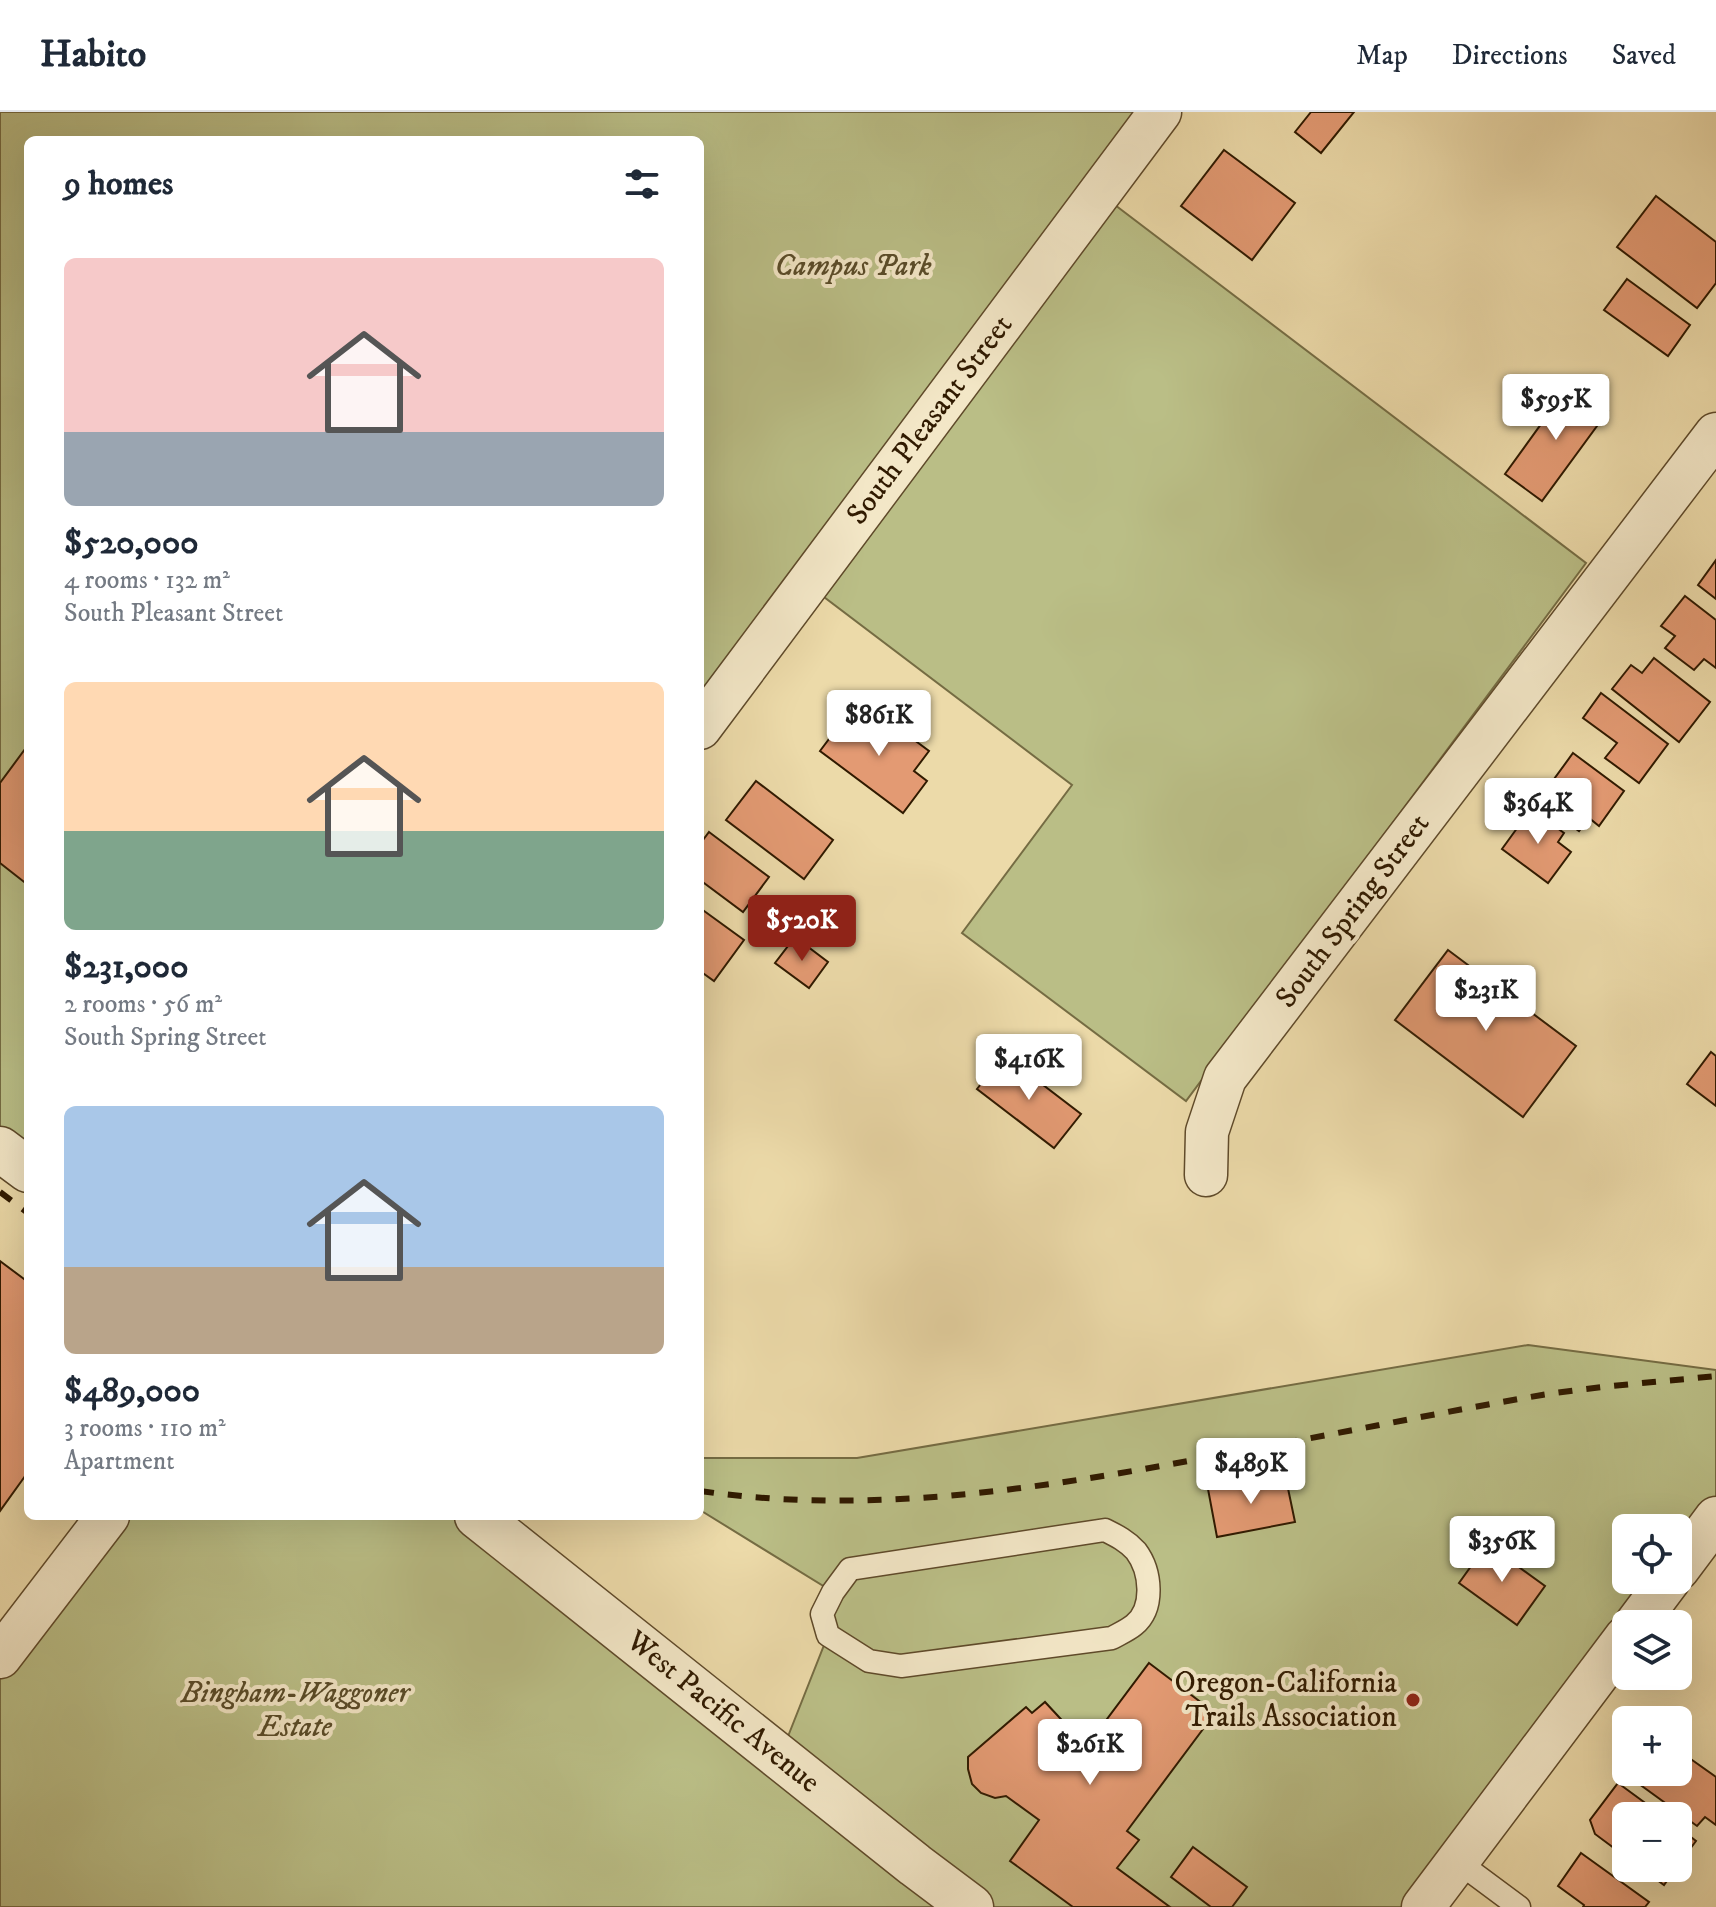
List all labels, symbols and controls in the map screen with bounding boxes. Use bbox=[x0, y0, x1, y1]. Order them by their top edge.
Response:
text: Habito bbox=[40, 31, 146, 79]
text: Map bbox=[1356, 38, 1408, 73]
text: Directions bbox=[1452, 38, 1568, 73]
text: Saved bbox=[1612, 38, 1676, 73]
icon: filters bbox=[620, 162, 664, 206]
text: 9 homes bbox=[64, 163, 173, 205]
park label: Campus Park bbox=[774, 248, 932, 285]
street label: South Pleasant Street bbox=[839, 308, 1021, 532]
icon: home bbox=[292, 310, 436, 454]
pin: $595K bbox=[1500, 374, 1612, 442]
text: $595K bbox=[1520, 383, 1592, 416]
text: $520,000 bbox=[64, 522, 199, 564]
text: 4 rooms · 132 m² bbox=[64, 564, 230, 597]
text: South Pleasant Street bbox=[64, 597, 283, 630]
pin: $861K bbox=[823, 690, 935, 758]
text: $861K bbox=[845, 699, 913, 732]
icon: home bbox=[292, 734, 436, 878]
pin: $364K bbox=[1482, 778, 1594, 846]
text: $364K bbox=[1503, 787, 1573, 820]
street label: South Spring Street bbox=[1268, 806, 1438, 1016]
pin: $520K bbox=[746, 895, 858, 963]
text: $520K bbox=[766, 904, 838, 937]
text: $231,000 bbox=[64, 946, 188, 988]
pin: $231K bbox=[1430, 965, 1542, 1033]
text: $231K bbox=[1454, 974, 1518, 1007]
text: 2 rooms · 56 m² bbox=[64, 988, 222, 1021]
text: South Spring Street bbox=[64, 1021, 267, 1054]
pin: $416K bbox=[973, 1034, 1085, 1102]
text: $416K bbox=[994, 1043, 1064, 1076]
icon: home bbox=[292, 1158, 436, 1302]
text: $489,000 bbox=[64, 1370, 200, 1412]
text: 3 rooms · 110 m² bbox=[64, 1412, 226, 1445]
pin: $489K bbox=[1195, 1438, 1307, 1506]
text: Apartment bbox=[64, 1445, 175, 1478]
text: $489K bbox=[1214, 1447, 1288, 1480]
map controls bbox=[1612, 1514, 1692, 1882]
button: locate bbox=[1612, 1514, 1692, 1594]
pin: $356K bbox=[1446, 1516, 1558, 1584]
text: $356K bbox=[1468, 1525, 1536, 1558]
button: layers bbox=[1612, 1610, 1692, 1690]
street label: West Pacific Avenue bbox=[618, 1622, 827, 1801]
place label: Oregon-California Trails Association bbox=[1174, 1665, 1397, 1736]
park label: Bingham-Waggoner Estate bbox=[180, 1675, 411, 1746]
marker: Oregon-California Trails Association bbox=[1404, 1691, 1422, 1709]
button: + bbox=[1612, 1706, 1692, 1786]
pin: $261K bbox=[1034, 1719, 1146, 1787]
text: $261K bbox=[1056, 1728, 1124, 1761]
button: − bbox=[1612, 1802, 1692, 1882]

